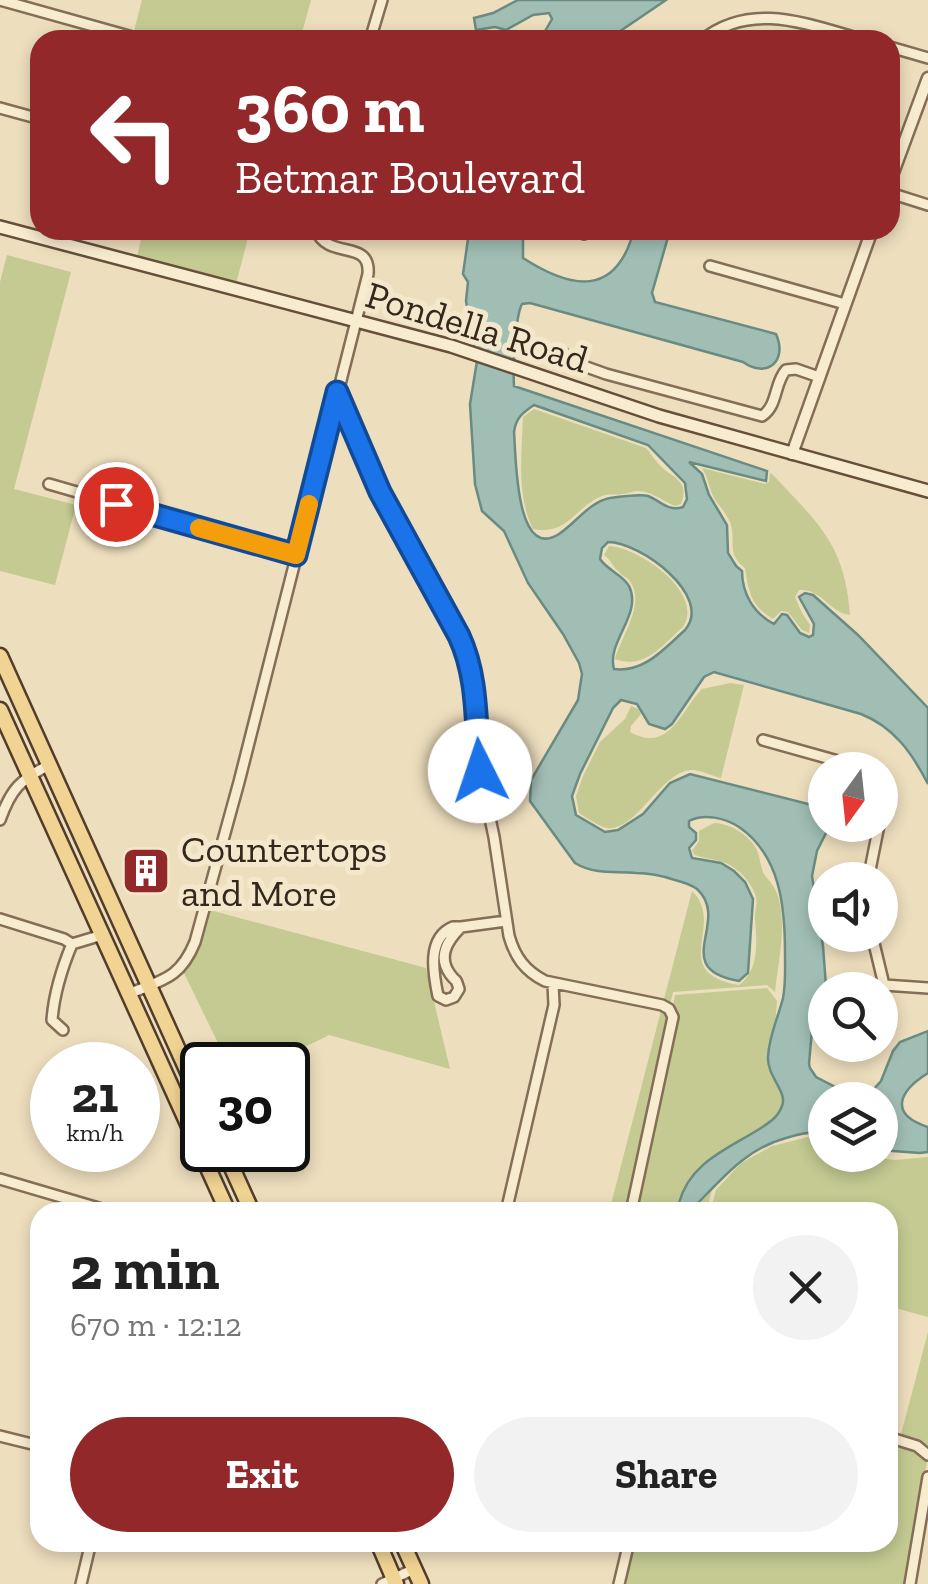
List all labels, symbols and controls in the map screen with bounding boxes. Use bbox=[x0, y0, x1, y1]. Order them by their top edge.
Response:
text: 360 m bbox=[235, 66, 425, 150]
icon: left bbox=[70, 70, 200, 200]
text: Betmar Boulevard bbox=[235, 151, 585, 205]
street label: Pondella Road bbox=[360, 271, 594, 383]
pin bbox=[74, 462, 159, 547]
icon: arrive bbox=[89, 477, 144, 532]
position arrow bbox=[428, 719, 532, 823]
north arrow bbox=[808, 752, 898, 842]
map controls bbox=[808, 752, 898, 1172]
place label: Countertops and More bbox=[181, 826, 387, 916]
building icon: Countertops and More bbox=[120, 845, 172, 897]
button: sound bbox=[808, 862, 898, 952]
button: search bbox=[808, 972, 898, 1062]
speed limit sign: 30 bbox=[180, 1042, 310, 1172]
text: 21 bbox=[71, 1065, 119, 1125]
button: layers bbox=[808, 1082, 898, 1172]
text: km/h bbox=[66, 1117, 124, 1147]
text: 2 min bbox=[70, 1232, 220, 1304]
button: close bbox=[753, 1235, 858, 1340]
text: 670 m · 12:12 bbox=[70, 1306, 242, 1344]
button: Exit bbox=[70, 1417, 454, 1532]
button: Share bbox=[474, 1417, 858, 1532]

